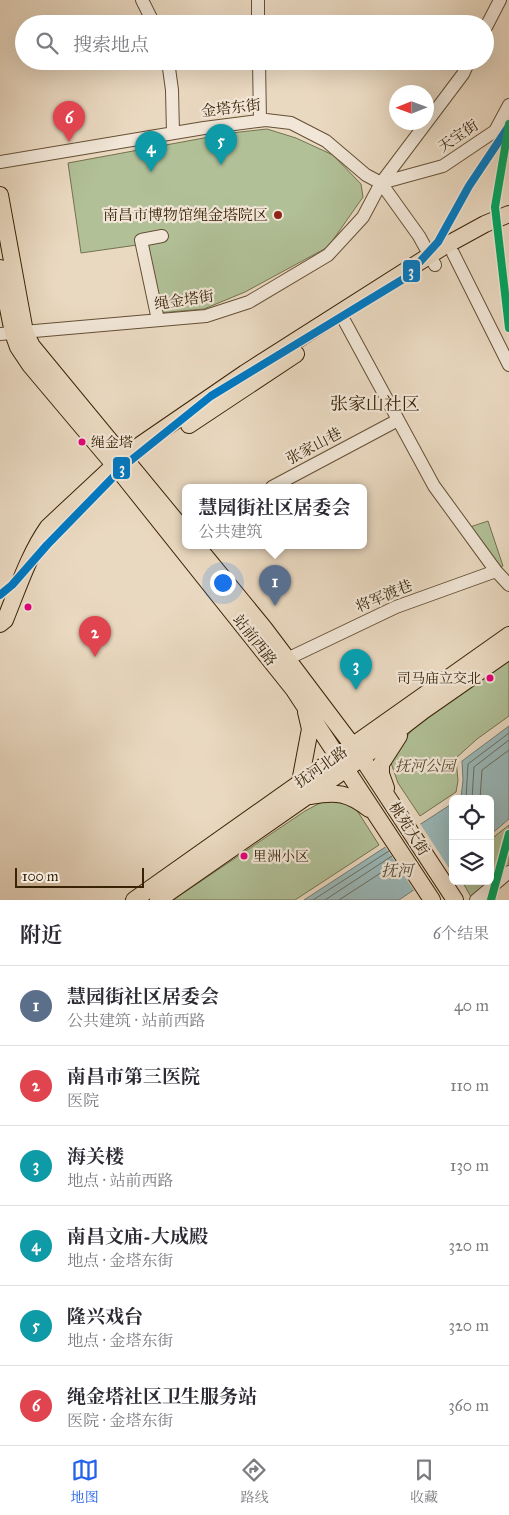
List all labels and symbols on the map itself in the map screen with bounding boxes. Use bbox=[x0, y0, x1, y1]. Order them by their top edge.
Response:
north arrow bbox=[389, 85, 434, 130]
street label: 金塔东街 bbox=[200, 95, 262, 121]
pin: 6 bbox=[53, 101, 85, 142]
street label: 天宝街 bbox=[434, 116, 482, 156]
pin: 5 bbox=[205, 124, 237, 165]
pin: 4 bbox=[135, 131, 167, 172]
place label: 南昌市博物馆绳金塔院区 bbox=[103, 206, 268, 224]
marker: 南昌市博物馆绳金塔院区 bbox=[272, 209, 284, 221]
line badge: 3 bbox=[402, 259, 421, 283]
text: 3 bbox=[408, 263, 414, 281]
street label: 绳金塔街 bbox=[153, 287, 215, 313]
district label: 张家山社区 bbox=[330, 393, 420, 415]
street label: 张家山巷 bbox=[283, 424, 345, 468]
place label: 绳金塔 bbox=[91, 434, 133, 451]
marker: 绳金塔 bbox=[77, 437, 87, 447]
line badge: 3 bbox=[112, 456, 131, 480]
text: 3 bbox=[119, 460, 125, 478]
pin: 1 bbox=[259, 565, 291, 606]
your location bbox=[210, 570, 236, 596]
street label: 将军渡巷 bbox=[353, 576, 415, 616]
unlabelled marker bbox=[23, 602, 33, 612]
street label: 站前西路 bbox=[229, 611, 281, 669]
pin: 2 bbox=[79, 616, 111, 657]
pin: 3 bbox=[340, 649, 372, 690]
place label: 司马庙立交北 bbox=[397, 670, 481, 687]
marker: 司马庙立交北 bbox=[485, 673, 495, 683]
street label: 抚河北路 bbox=[291, 742, 351, 792]
park label: 抚河公园 bbox=[395, 757, 457, 775]
street label: 桃苑大街 bbox=[385, 799, 433, 859]
place label: 里洲小区 bbox=[253, 848, 309, 865]
marker: 里洲小区 bbox=[239, 851, 249, 861]
water label: 抚河 bbox=[381, 861, 416, 880]
scale bar bbox=[15, 865, 144, 888]

